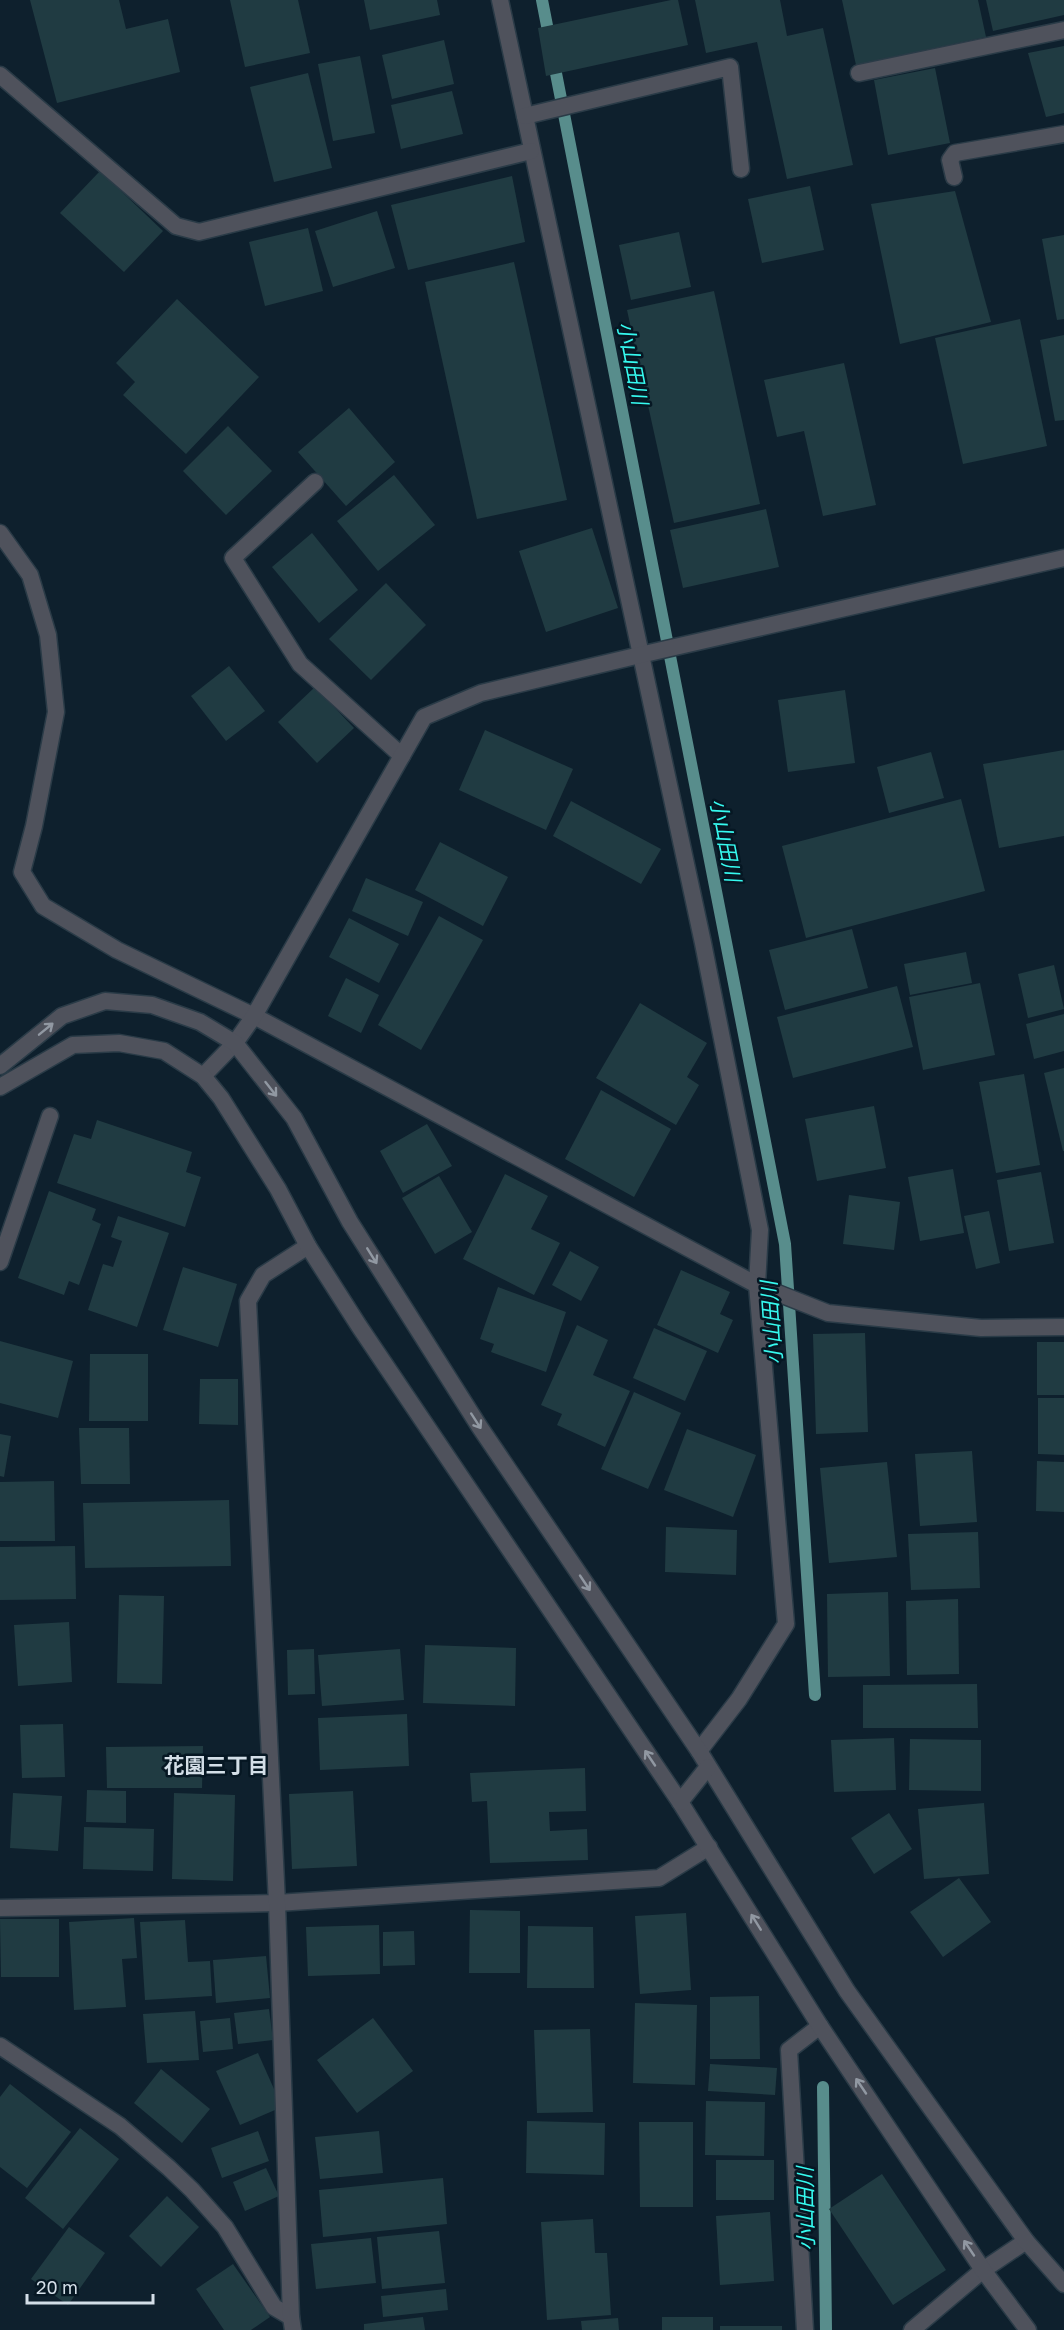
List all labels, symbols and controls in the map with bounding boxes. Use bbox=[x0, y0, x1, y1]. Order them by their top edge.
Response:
water label: 小山田川 bbox=[612, 319, 654, 409]
water label: 小山田川 bbox=[705, 796, 747, 886]
one-way arrow bbox=[37, 1023, 53, 1036]
one-way arrow bbox=[265, 1081, 278, 1097]
one-way arrow bbox=[366, 1247, 378, 1264]
water label: 小山田川 bbox=[755, 1278, 787, 1366]
one-way arrow bbox=[470, 1412, 482, 1429]
one-way arrow bbox=[579, 1574, 591, 1590]
one-way arrow bbox=[644, 1750, 656, 1767]
district label: 花園三丁目 bbox=[164, 1752, 269, 1778]
one-way arrow bbox=[750, 1914, 762, 1931]
one-way arrow bbox=[854, 2078, 866, 2095]
water label: 小山田川 bbox=[791, 2165, 819, 2251]
one-way arrow bbox=[963, 2241, 975, 2257]
scale bar bbox=[27, 2267, 153, 2305]
text: 20 m bbox=[36, 2276, 78, 2298]

